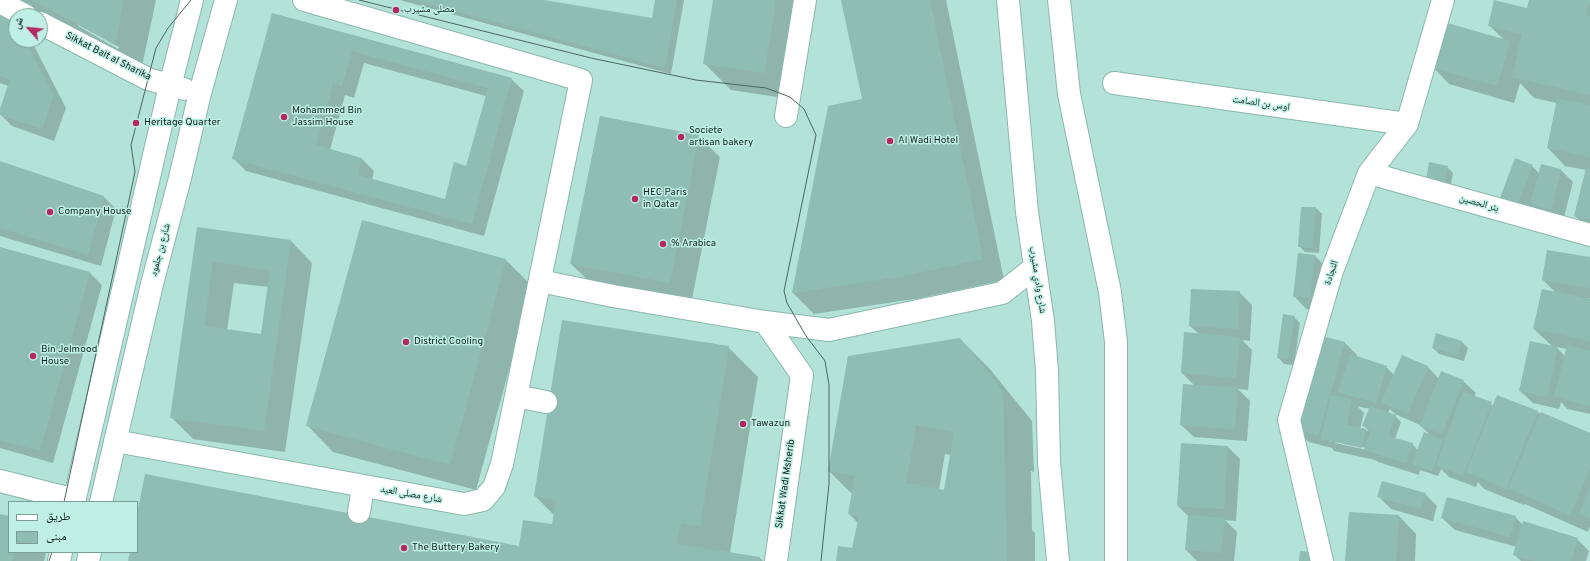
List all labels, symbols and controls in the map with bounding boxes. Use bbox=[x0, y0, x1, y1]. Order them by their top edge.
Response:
place label: مصلى مشيرب bbox=[404, 4, 455, 16]
marker: مصلى مشيرب bbox=[391, 5, 401, 15]
north arrow bbox=[8, 8, 48, 48]
text: ش bbox=[9, 15, 27, 31]
street label: Sikkat Bait al Sharika bbox=[63, 30, 153, 84]
street label: اوس بن الصامت bbox=[1231, 94, 1291, 114]
place label: Mohammed Bin Jassim House bbox=[292, 105, 362, 128]
marker: Mohammed Bin Jassim House bbox=[279, 112, 289, 122]
place label: Heritage Quarter bbox=[144, 117, 221, 129]
marker: Heritage Quarter bbox=[131, 118, 141, 128]
place label: Societe artisan bakery bbox=[689, 125, 753, 148]
marker: Societe artisan bakery bbox=[676, 132, 686, 142]
place label: Al Wadi Hotel bbox=[898, 135, 958, 147]
marker: Al Wadi Hotel bbox=[885, 136, 895, 146]
place label: HEC Paris in Qatar bbox=[643, 187, 687, 210]
street label: بئر الحصين bbox=[1458, 193, 1500, 215]
marker: HEC Paris in Qatar bbox=[630, 194, 640, 204]
place label: Company House bbox=[58, 206, 131, 218]
marker: Company House bbox=[45, 207, 55, 217]
street label: شارع بن جلمود bbox=[148, 222, 174, 278]
place label: % Arabica bbox=[671, 238, 716, 250]
marker: % Arabica bbox=[658, 239, 668, 249]
street label: شارع وادي مشيرب bbox=[1026, 246, 1048, 314]
street label: النجادة bbox=[1322, 259, 1342, 287]
place label: District Cooling bbox=[414, 336, 483, 348]
marker: District Cooling bbox=[401, 337, 411, 347]
place label: Bin Jelmood House bbox=[41, 344, 97, 368]
marker: Bin Jelmood House bbox=[28, 351, 38, 361]
place label: Tawazun bbox=[751, 418, 790, 430]
marker: Tawazun bbox=[738, 419, 748, 429]
street label: Sikkat Wadi Msherib bbox=[774, 439, 798, 529]
street label: شارع مصلى العيد bbox=[379, 484, 443, 506]
legend bbox=[8, 501, 138, 553]
text: طريق bbox=[46, 509, 71, 525]
text: مبنى bbox=[46, 529, 67, 545]
place label: The Buttery Bakery bbox=[412, 542, 500, 554]
marker: The Buttery Bakery bbox=[399, 543, 409, 553]

